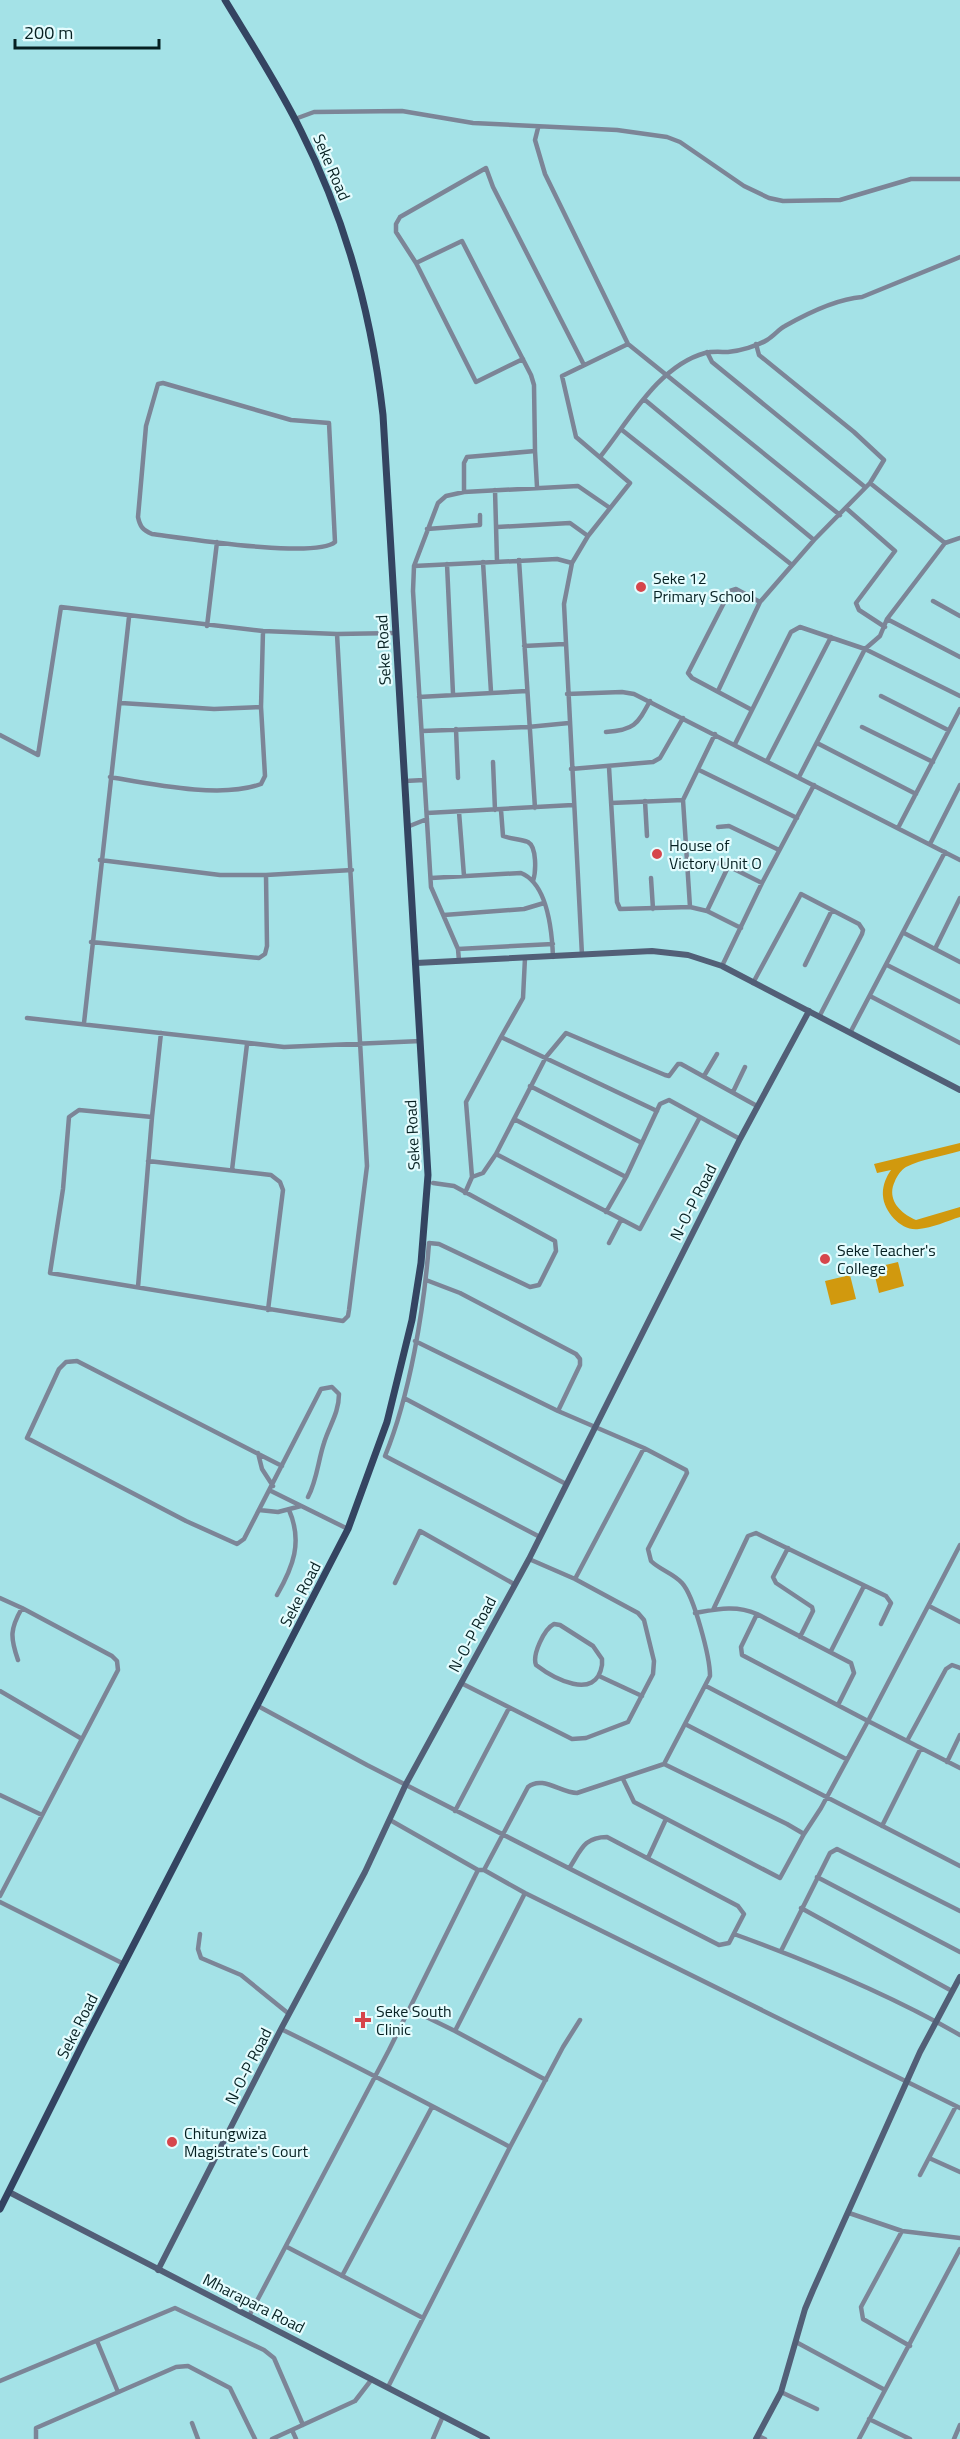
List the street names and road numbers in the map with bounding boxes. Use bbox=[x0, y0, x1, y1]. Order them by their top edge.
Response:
street label: Seke Road bbox=[307, 130, 357, 204]
street label: Seke Road bbox=[369, 614, 397, 686]
street label: Seke Road bbox=[398, 1099, 426, 1171]
street label: N-O-P Road bbox=[663, 1160, 723, 1244]
street label: Seke Road bbox=[273, 1557, 327, 1631]
street label: N-O-P Road bbox=[442, 1592, 502, 1676]
street label: Seke Road bbox=[50, 1989, 104, 2063]
street label: N-O-P Road bbox=[218, 2024, 278, 2108]
street label: Mharapara Road bbox=[199, 2267, 309, 2339]

